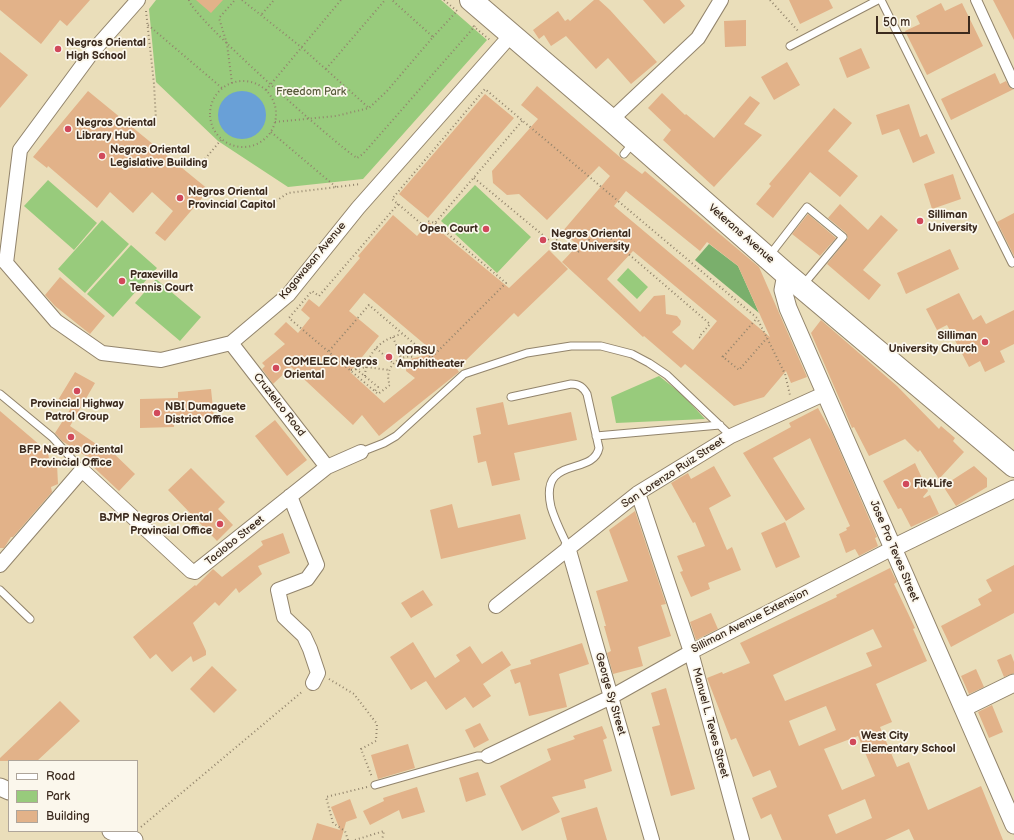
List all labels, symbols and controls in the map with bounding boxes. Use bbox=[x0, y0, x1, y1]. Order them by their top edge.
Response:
scale bar bbox=[878, 8, 972, 34]
text: 50 m bbox=[883, 15, 910, 30]
place label: Negros Oriental High School bbox=[66, 36, 146, 62]
marker: Negros Oriental High School bbox=[53, 44, 63, 54]
park label: Freedom Park bbox=[276, 85, 346, 99]
place label: Negros Oriental Library Hub bbox=[76, 116, 156, 142]
marker: Negros Oriental Library Hub bbox=[63, 124, 73, 134]
place label: Negros Oriental Legislative Building bbox=[110, 143, 207, 169]
marker: Negros Oriental Legislative Building bbox=[97, 151, 107, 161]
place label: Negros Oriental Provincial Capitol bbox=[188, 185, 276, 211]
marker: Negros Oriental Provincial Capitol bbox=[175, 193, 185, 203]
street label: Veterans Avenue bbox=[705, 202, 777, 266]
place label: Silliman University bbox=[928, 208, 977, 234]
marker: Silliman University bbox=[915, 216, 925, 226]
street label: Kagawasan Avenue bbox=[277, 220, 349, 302]
place label: Open Court bbox=[420, 222, 478, 236]
marker: Open Court bbox=[481, 224, 491, 234]
place label: Negros Oriental State University bbox=[551, 227, 631, 253]
marker: Negros Oriental State University bbox=[538, 235, 548, 245]
place label: Praxevilla Tennis Court bbox=[130, 268, 193, 294]
marker: Praxevilla Tennis Court bbox=[117, 276, 127, 286]
place label: Silliman University Church bbox=[889, 329, 977, 355]
marker: Silliman University Church bbox=[980, 337, 990, 347]
place label: NORSU Amphitheater bbox=[397, 344, 464, 370]
marker: NORSU Amphitheater bbox=[384, 352, 394, 362]
place label: COMELEC Negros Oriental bbox=[284, 355, 377, 381]
marker: COMELEC Negros Oriental bbox=[271, 363, 281, 373]
street label: Cruztelco Road bbox=[250, 371, 308, 439]
marker: Provincial Highway Patrol Group bbox=[72, 386, 82, 396]
place label: Provincial Highway Patrol Group bbox=[30, 397, 124, 423]
place label: NBI Dumaguete District Office bbox=[165, 400, 246, 426]
marker: NBI Dumaguete District Office bbox=[152, 408, 162, 418]
marker: BFP Negros Oriental Provincial Office bbox=[66, 432, 76, 442]
street label: San Lorenzo Ruiz Street bbox=[619, 435, 727, 511]
place label: BFP Negros Oriental Provincial Office bbox=[19, 443, 123, 469]
place label: Fit4Life bbox=[914, 477, 952, 491]
marker: Fit4Life bbox=[901, 479, 911, 489]
street label: Jose Pro Teves Street bbox=[867, 498, 921, 604]
place label: BJMP Negros Oriental Provincial Office bbox=[99, 511, 212, 537]
street label: Taclobo Street bbox=[203, 513, 267, 569]
marker: BJMP Negros Oriental Provincial Office bbox=[215, 519, 225, 529]
street label: Silliman Avenue Extension bbox=[689, 586, 811, 656]
street label: George Sy Street bbox=[592, 651, 628, 737]
street label: Manuel L. Teves Street bbox=[689, 666, 731, 780]
place label: West City Elementary School bbox=[861, 729, 956, 755]
marker: West City Elementary School bbox=[848, 737, 858, 747]
legend bbox=[8, 760, 138, 832]
text: Road bbox=[46, 769, 75, 784]
text: Park bbox=[46, 789, 70, 804]
text: Building bbox=[46, 809, 90, 824]

